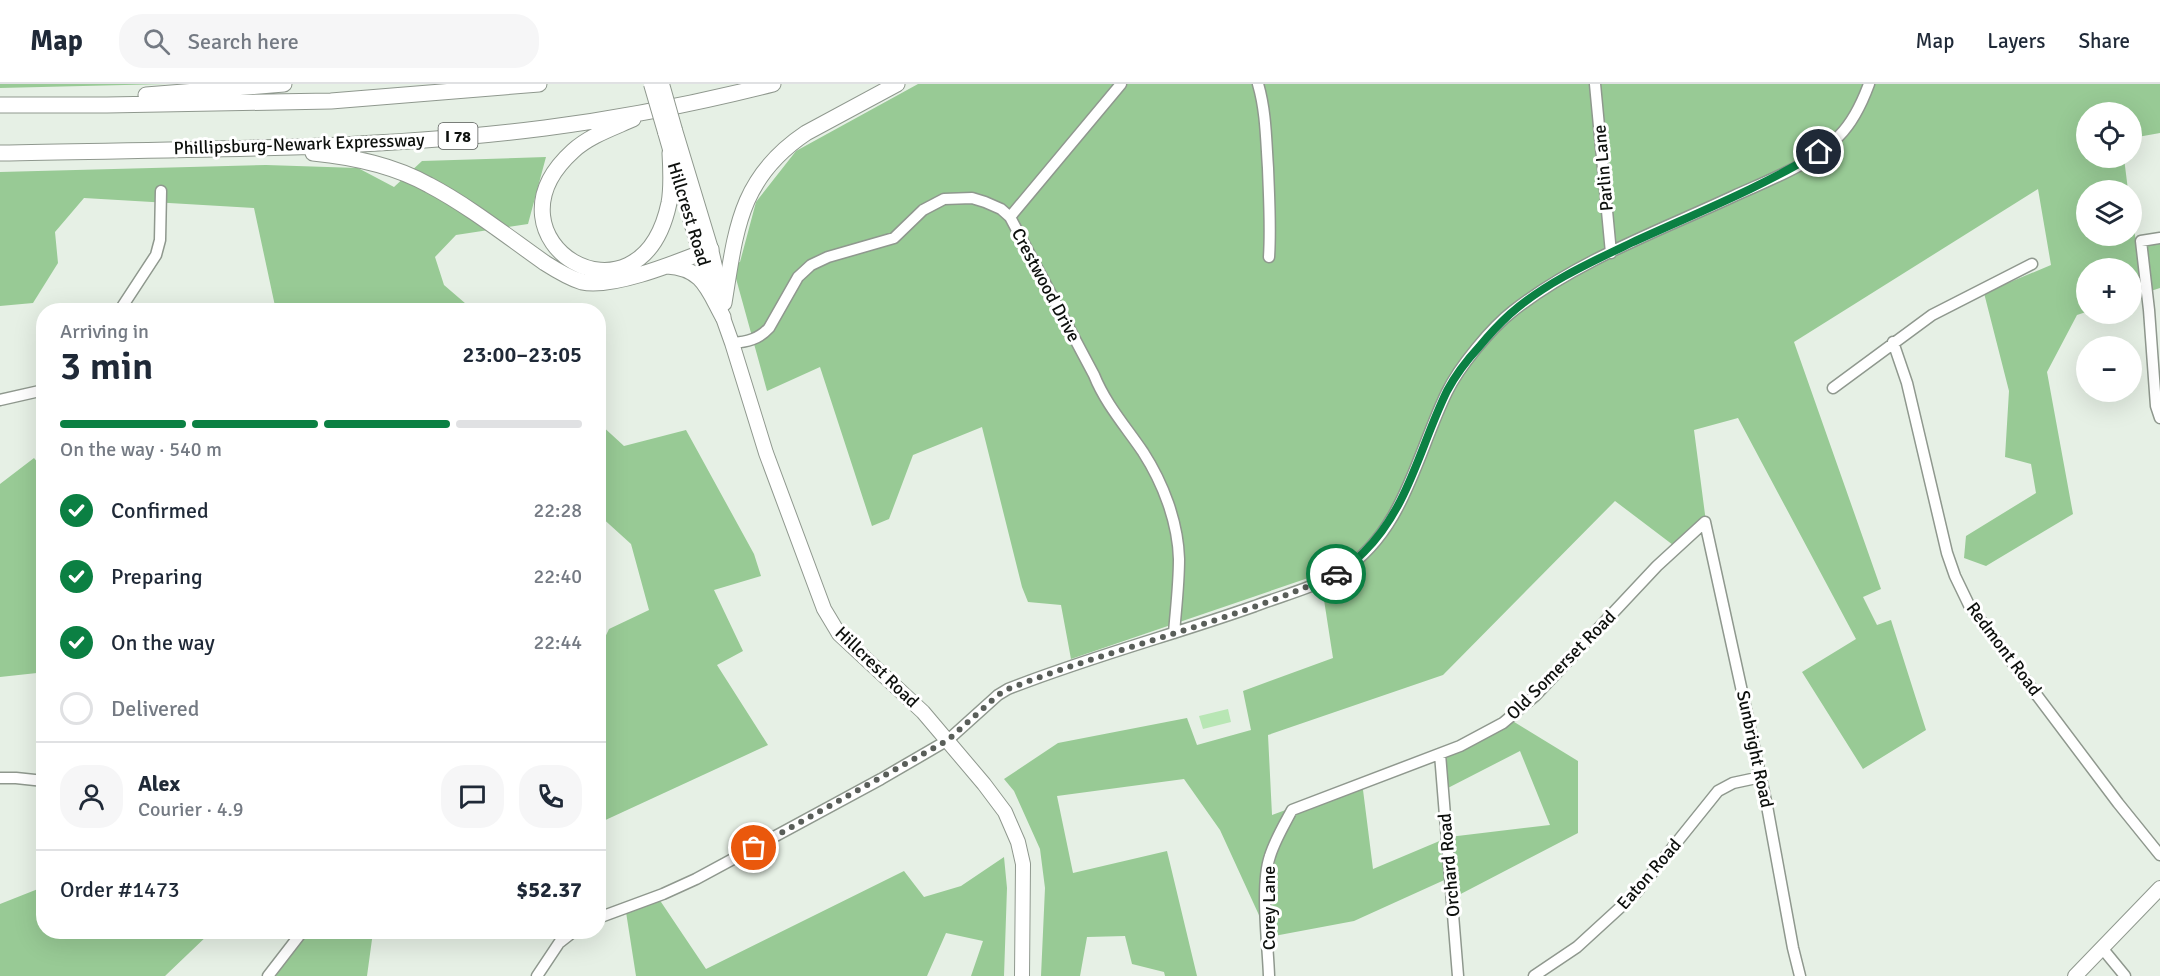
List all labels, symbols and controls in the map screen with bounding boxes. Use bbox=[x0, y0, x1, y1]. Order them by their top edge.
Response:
search box bbox=[119, 14, 539, 68]
text: Map bbox=[30, 24, 83, 58]
icon: search bbox=[140, 25, 173, 58]
text: Search here bbox=[188, 28, 299, 55]
text: Map bbox=[1916, 28, 1954, 54]
text: Layers bbox=[1987, 28, 2045, 54]
text: Share bbox=[2078, 28, 2130, 54]
map controls bbox=[2076, 102, 2142, 402]
button: locate bbox=[2076, 102, 2142, 168]
road number: I 78 bbox=[438, 123, 478, 149]
street label: Parlin Lane bbox=[1588, 124, 1618, 212]
pin bbox=[1793, 126, 1844, 177]
street label: Phillipsburg-Newark Expressway bbox=[173, 129, 425, 159]
icon: home bbox=[1802, 135, 1835, 168]
street label: Hillcrest Road bbox=[663, 159, 715, 269]
button: layers bbox=[2076, 180, 2142, 246]
street label: Crestwood Drive bbox=[1007, 224, 1085, 346]
button: + bbox=[2076, 258, 2142, 324]
text: Arriving in bbox=[60, 319, 149, 344]
button: − bbox=[2076, 336, 2142, 402]
text: 23:00–23:05 bbox=[463, 341, 582, 368]
text: 3 min bbox=[60, 342, 153, 390]
text: On the way · 540 m bbox=[60, 437, 222, 462]
icon: check bbox=[60, 494, 93, 527]
text: Confirmed bbox=[111, 497, 209, 524]
text: 22:28 bbox=[533, 498, 582, 523]
courier bbox=[1306, 544, 1366, 604]
icon: car bbox=[1320, 558, 1353, 591]
icon: check bbox=[60, 560, 93, 593]
text: Preparing bbox=[111, 563, 203, 590]
text: 22:40 bbox=[533, 564, 582, 589]
street label: Redmont Road bbox=[1962, 598, 2046, 700]
street label: Old Somerset Road bbox=[1502, 606, 1620, 724]
street label: Hillcrest Road bbox=[831, 622, 923, 712]
icon: check bbox=[60, 626, 93, 659]
text: On the way bbox=[111, 629, 215, 656]
text: 22:44 bbox=[533, 630, 582, 655]
street label: Sunbright Road bbox=[1732, 688, 1778, 810]
text: Delivered bbox=[111, 695, 199, 722]
button: person bbox=[60, 765, 123, 828]
button: chat bbox=[441, 765, 504, 828]
button: phone bbox=[519, 765, 582, 828]
text: Alex bbox=[138, 770, 180, 797]
text: Courier · 4.9 bbox=[138, 797, 244, 822]
street label: Orchard Road bbox=[1434, 812, 1464, 918]
pin bbox=[728, 822, 779, 873]
icon: bag bbox=[737, 831, 770, 864]
street label: Eaton Road bbox=[1612, 834, 1686, 914]
street label: Corey Lane bbox=[1258, 866, 1280, 950]
text: Order #1473 bbox=[60, 876, 180, 903]
text: $52.37 bbox=[516, 876, 582, 903]

